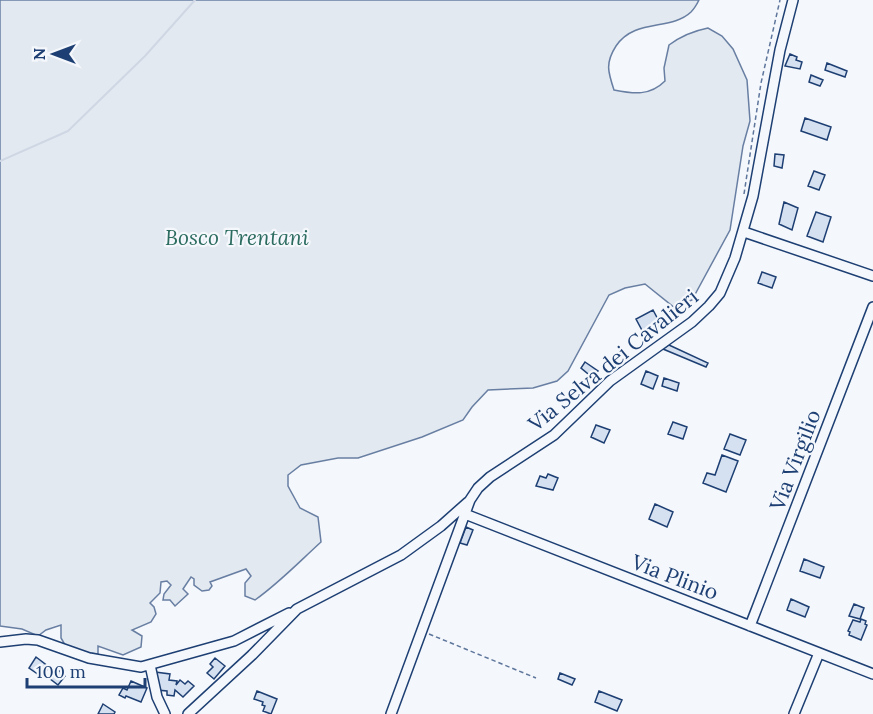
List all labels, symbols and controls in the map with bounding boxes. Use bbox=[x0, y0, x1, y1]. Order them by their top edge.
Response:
north arrow bbox=[24, 24, 84, 84]
text: N bbox=[29, 48, 49, 60]
park label: Bosco Trentani bbox=[165, 224, 309, 251]
street label: Via Selva dei Cavalieri bbox=[522, 283, 704, 438]
street label: Via Virgilio bbox=[763, 406, 827, 515]
street label: Via Plinio bbox=[627, 548, 722, 606]
scale bar bbox=[27, 651, 146, 689]
text: 100 m bbox=[36, 660, 86, 683]

